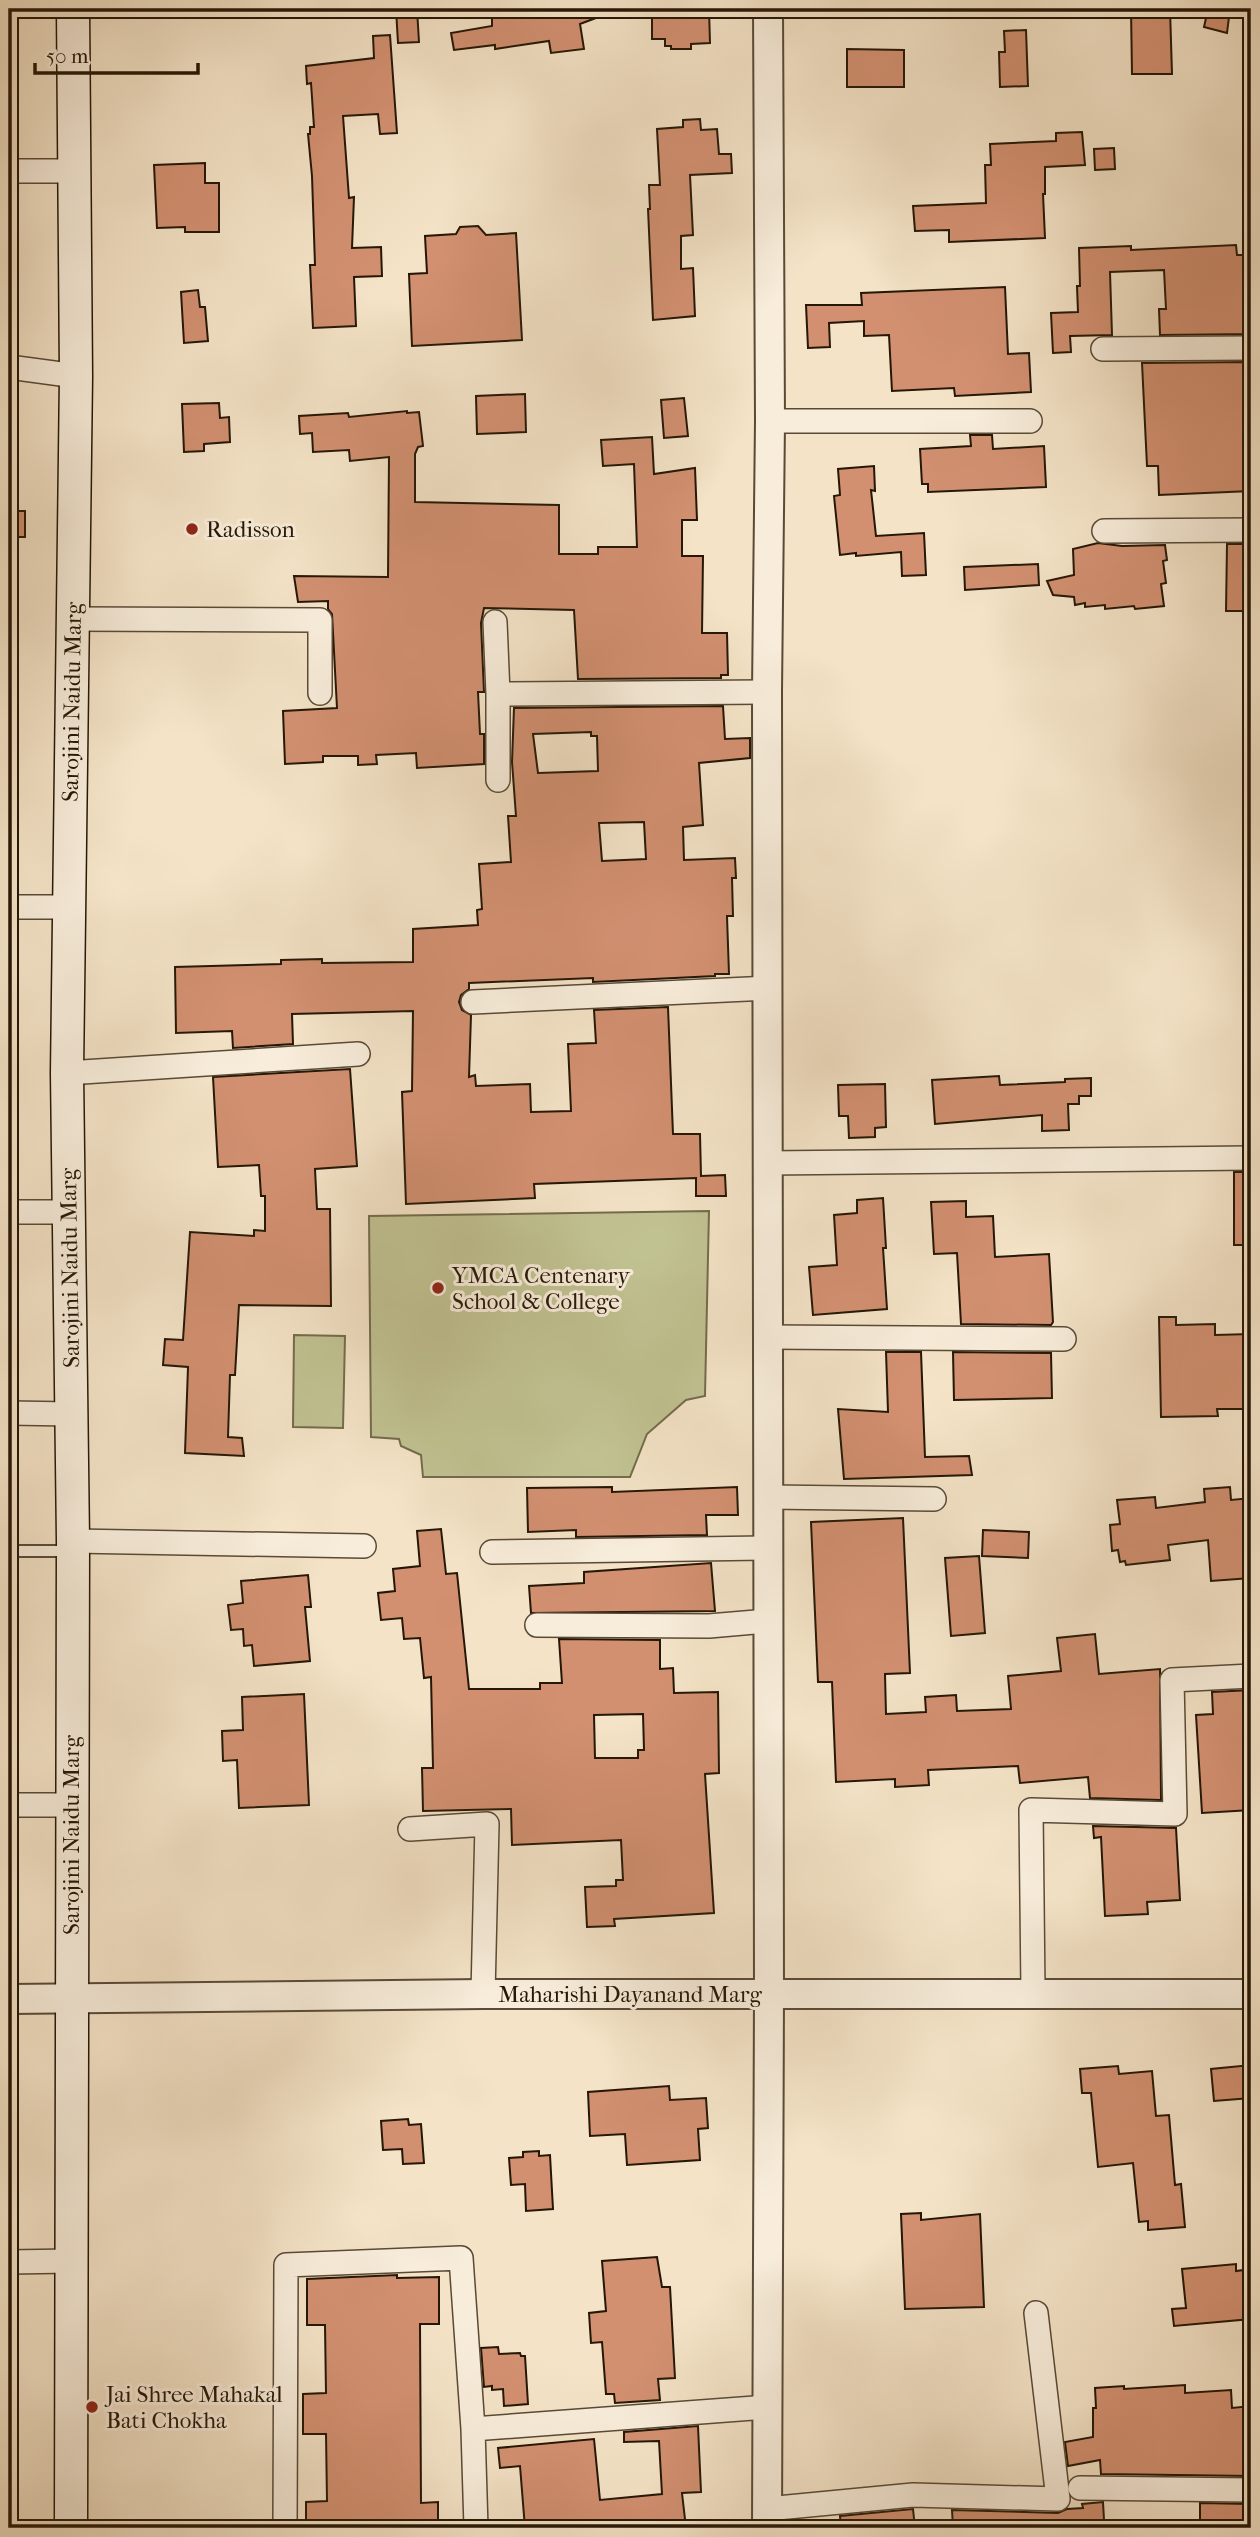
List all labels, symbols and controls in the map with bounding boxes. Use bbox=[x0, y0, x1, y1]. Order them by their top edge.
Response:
scale bar bbox=[35, 32, 198, 76]
text: 50 m bbox=[46, 44, 89, 68]
place label: Radisson bbox=[206, 516, 295, 543]
marker: Radisson bbox=[184, 521, 200, 537]
street label: Sarojini Naidu Marg bbox=[57, 601, 87, 802]
street label: Sarojini Naidu Marg bbox=[55, 1167, 85, 1368]
place label: YMCA Centenary School & College bbox=[451, 1262, 630, 1315]
marker: YMCA Centenary School & College bbox=[430, 1280, 446, 1296]
street label: Sarojini Naidu Marg bbox=[58, 1734, 85, 1935]
street label: Maharishi Dayanand Marg bbox=[498, 1981, 763, 2008]
place label: Jai Shree Mahakal Bati Chokha bbox=[104, 2381, 283, 2434]
marker: Jai Shree Mahakal Bati Chokha bbox=[84, 2399, 100, 2415]

